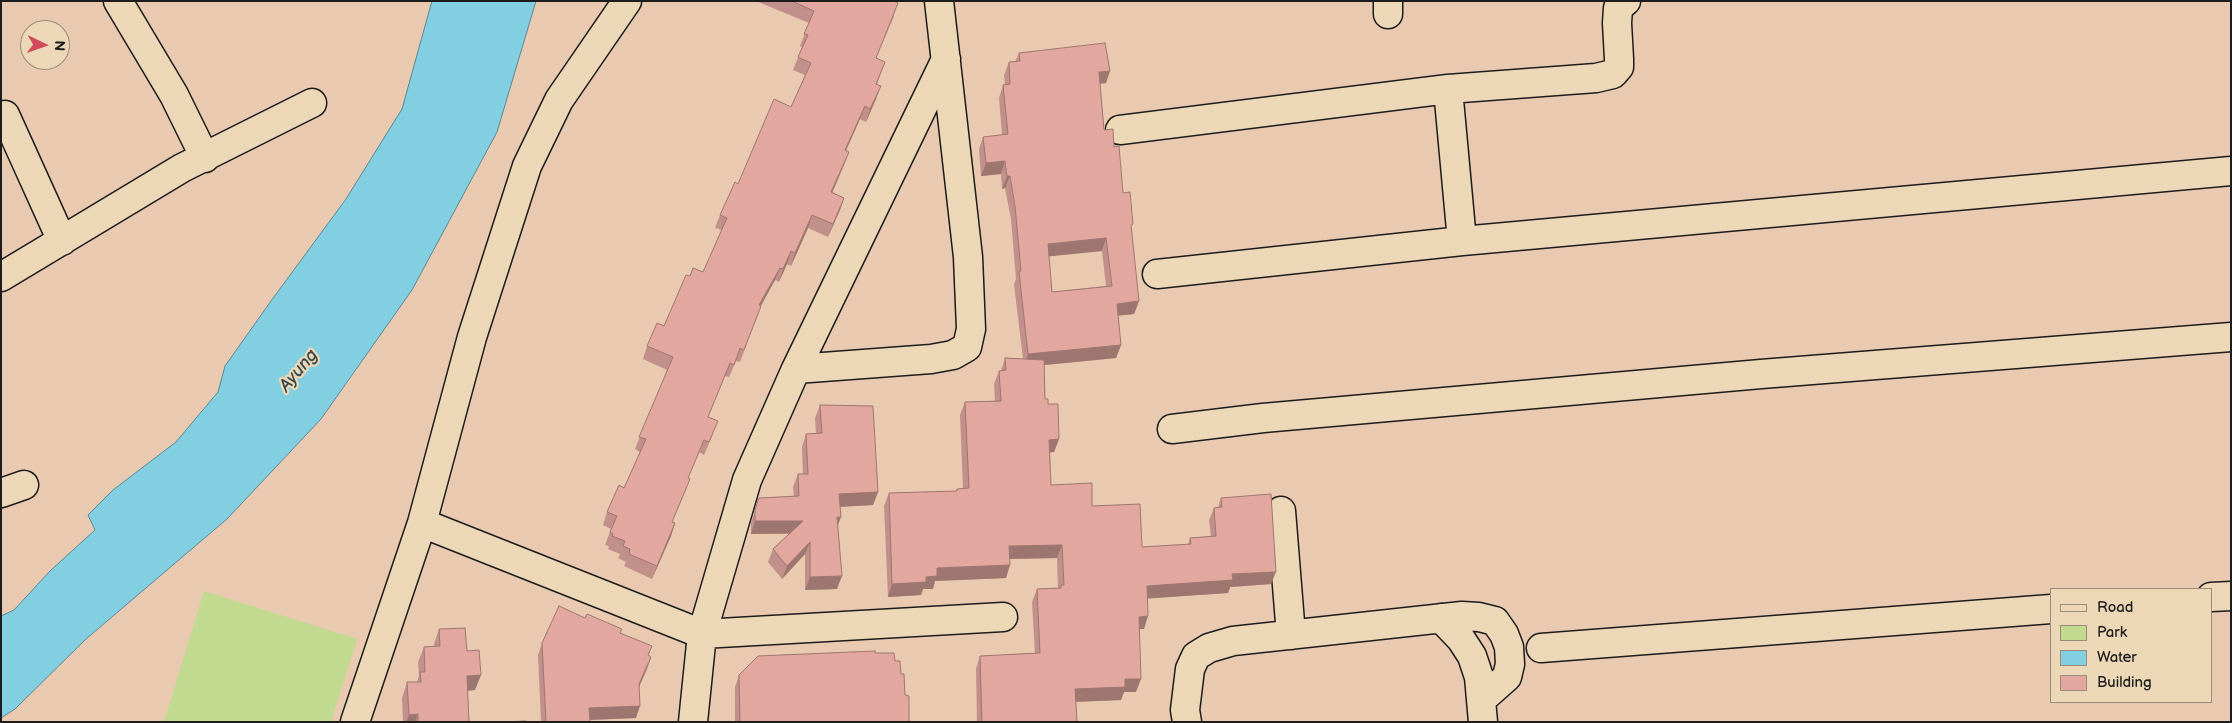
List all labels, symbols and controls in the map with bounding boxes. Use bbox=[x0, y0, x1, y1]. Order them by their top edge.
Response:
north arrow bbox=[20, 20, 70, 70]
text: N bbox=[51, 40, 68, 51]
water label: Ayung bbox=[275, 345, 323, 397]
legend bbox=[2050, 588, 2212, 703]
text: Road bbox=[2097, 598, 2133, 617]
text: Park bbox=[2097, 623, 2127, 642]
text: Water bbox=[2097, 648, 2137, 667]
text: Building bbox=[2097, 673, 2152, 692]

